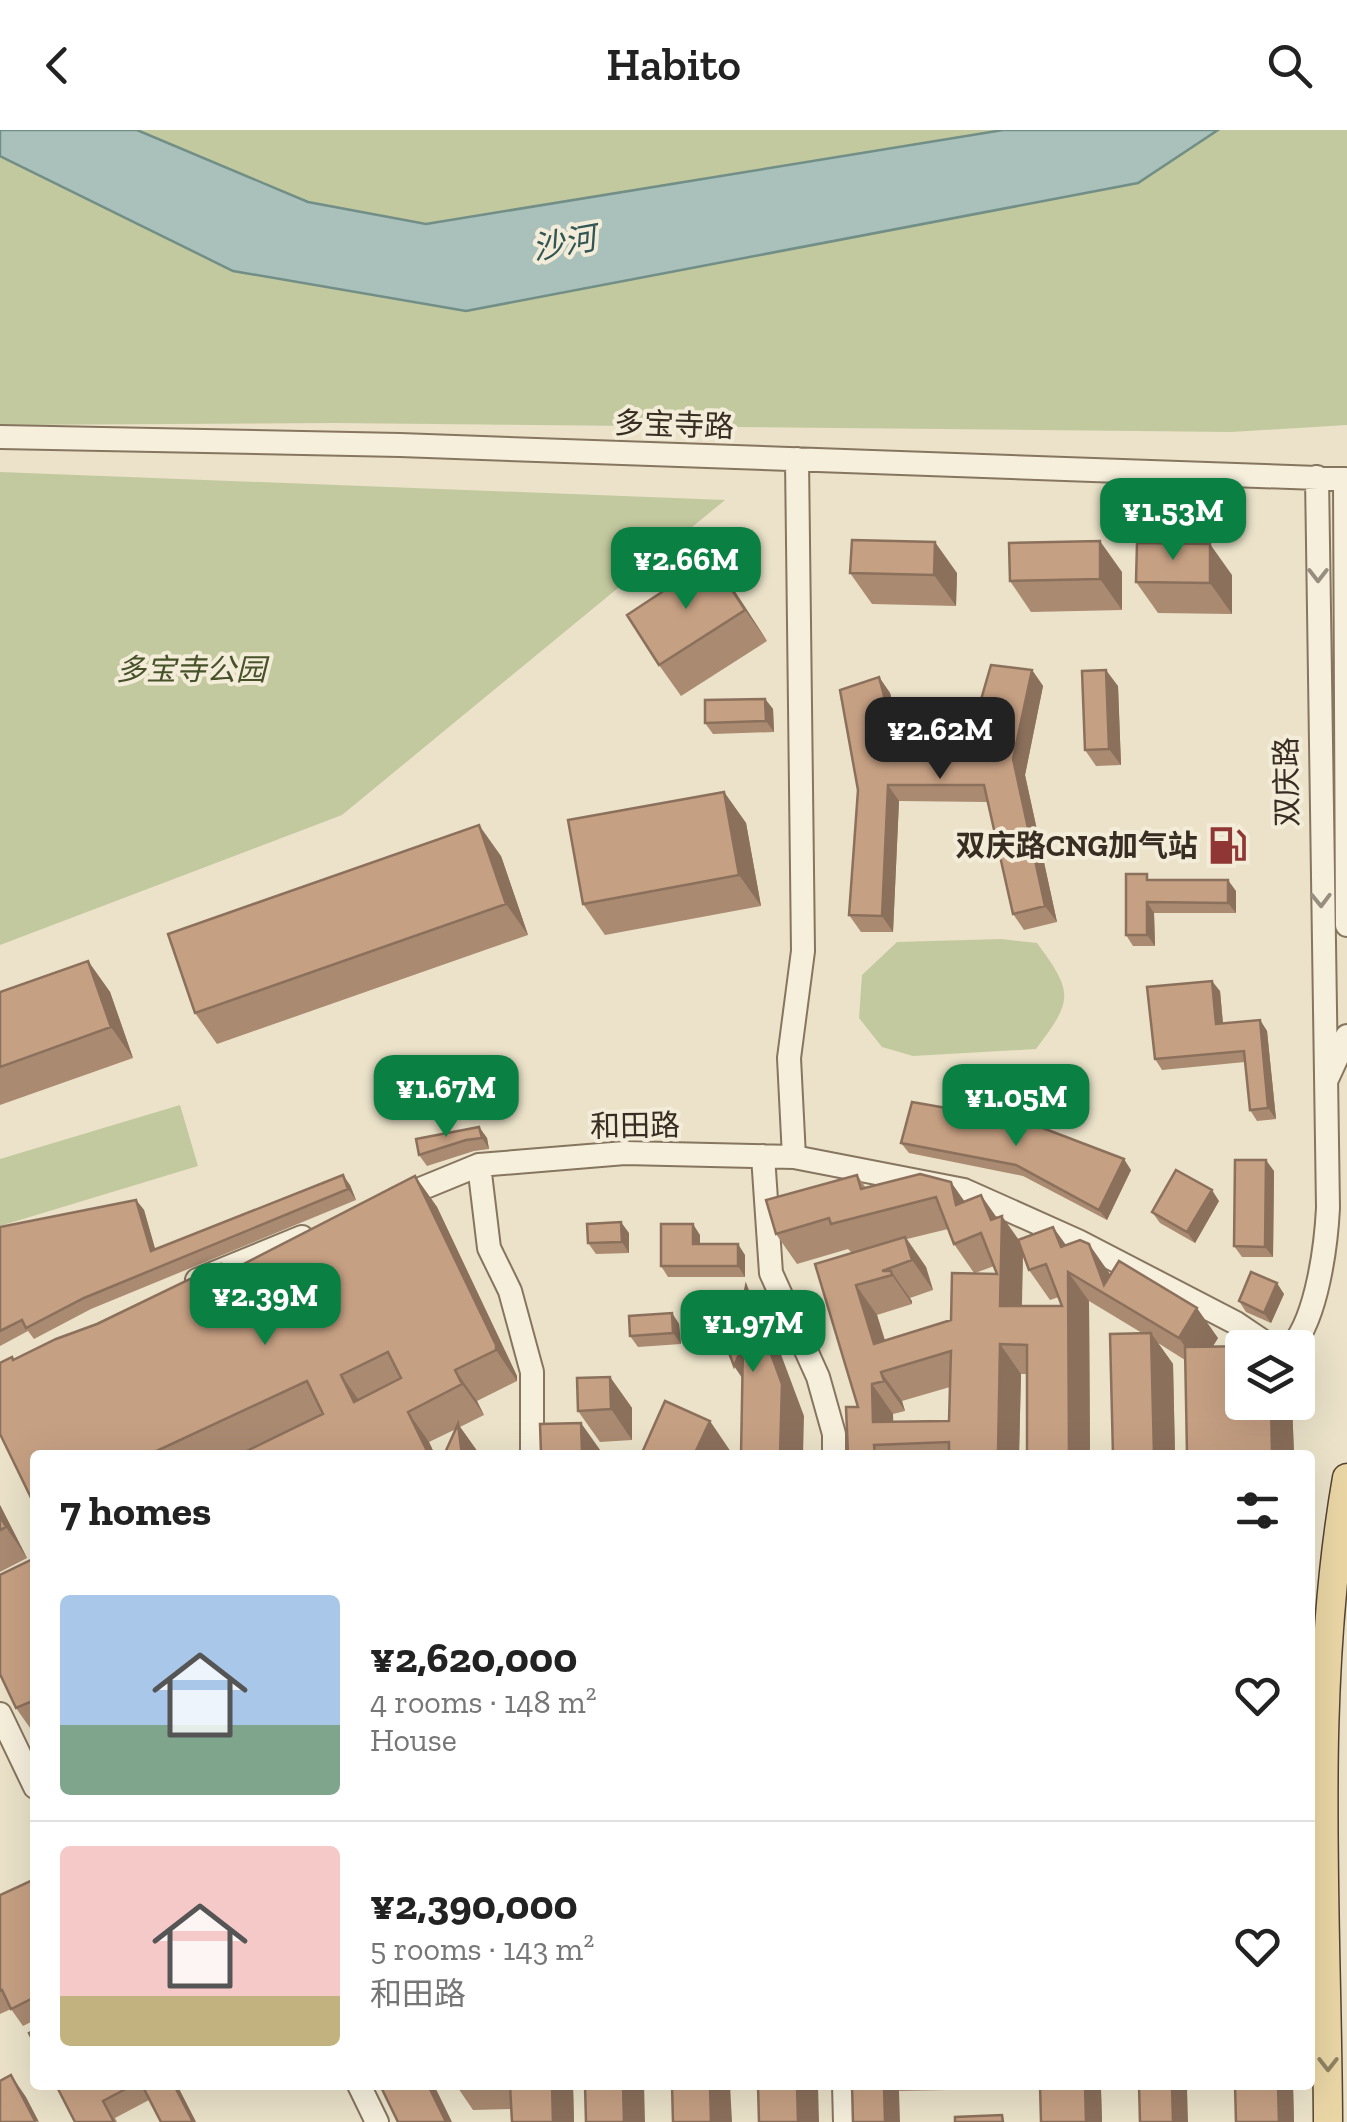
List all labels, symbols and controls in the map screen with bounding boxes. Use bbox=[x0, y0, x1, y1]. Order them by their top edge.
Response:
icon: back bbox=[30, 38, 85, 93]
text: Habito bbox=[606, 38, 741, 92]
icon: search bbox=[1262, 38, 1317, 93]
water label: 沙河 bbox=[529, 218, 605, 267]
street label: 多宝寺路 bbox=[613, 405, 735, 445]
pin: ¥1.53M bbox=[1092, 478, 1254, 563]
text: ¥1.53M bbox=[1122, 491, 1224, 529]
pin: ¥2.66M bbox=[605, 527, 767, 612]
text: ¥2.66M bbox=[633, 540, 739, 578]
one-way arrow bbox=[1307, 568, 1329, 583]
park label: 多宝寺公园 bbox=[116, 652, 270, 688]
pin: ¥2.62M bbox=[859, 697, 1021, 782]
text: ¥2.62M bbox=[887, 710, 993, 748]
street label: 双庆路 bbox=[1268, 737, 1306, 827]
fuel station icon: 双庆路CNG加气站 bbox=[1207, 825, 1249, 867]
place label: 双庆路CNG加气站 bbox=[956, 828, 1198, 864]
one-way arrow bbox=[1311, 892, 1332, 908]
pin: ¥1.67M bbox=[365, 1055, 527, 1140]
pin: ¥1.05M bbox=[935, 1064, 1097, 1149]
text: ¥1.67M bbox=[396, 1068, 496, 1106]
text: ¥1.05M bbox=[964, 1077, 1068, 1115]
street label: 和田路 bbox=[590, 1107, 680, 1145]
pin: ¥2.39M bbox=[184, 1263, 346, 1348]
text: ¥2.39M bbox=[212, 1276, 318, 1314]
pin: ¥1.97M bbox=[672, 1290, 834, 1375]
text: ¥1.97M bbox=[702, 1303, 804, 1341]
map controls bbox=[1225, 1330, 1315, 1420]
button: layers bbox=[1225, 1330, 1315, 1420]
icon: filters bbox=[1230, 1483, 1285, 1538]
text: 7 homes bbox=[60, 1485, 211, 1536]
text: ¥2,620,000 bbox=[370, 1632, 577, 1683]
icon: home bbox=[140, 1635, 260, 1755]
icon: heart bbox=[1230, 1668, 1285, 1723]
text: 4 rooms · 148 m² bbox=[370, 1683, 597, 1721]
text: House bbox=[370, 1721, 457, 1759]
text: ¥2,390,000 bbox=[370, 1879, 578, 1930]
icon: home bbox=[140, 1886, 260, 2006]
icon: heart bbox=[1230, 1919, 1285, 1974]
text: 5 rooms · 143 m² bbox=[370, 1930, 594, 1968]
text: 和田路 bbox=[370, 1975, 466, 2013]
one-way arrow bbox=[1317, 2058, 1339, 2073]

